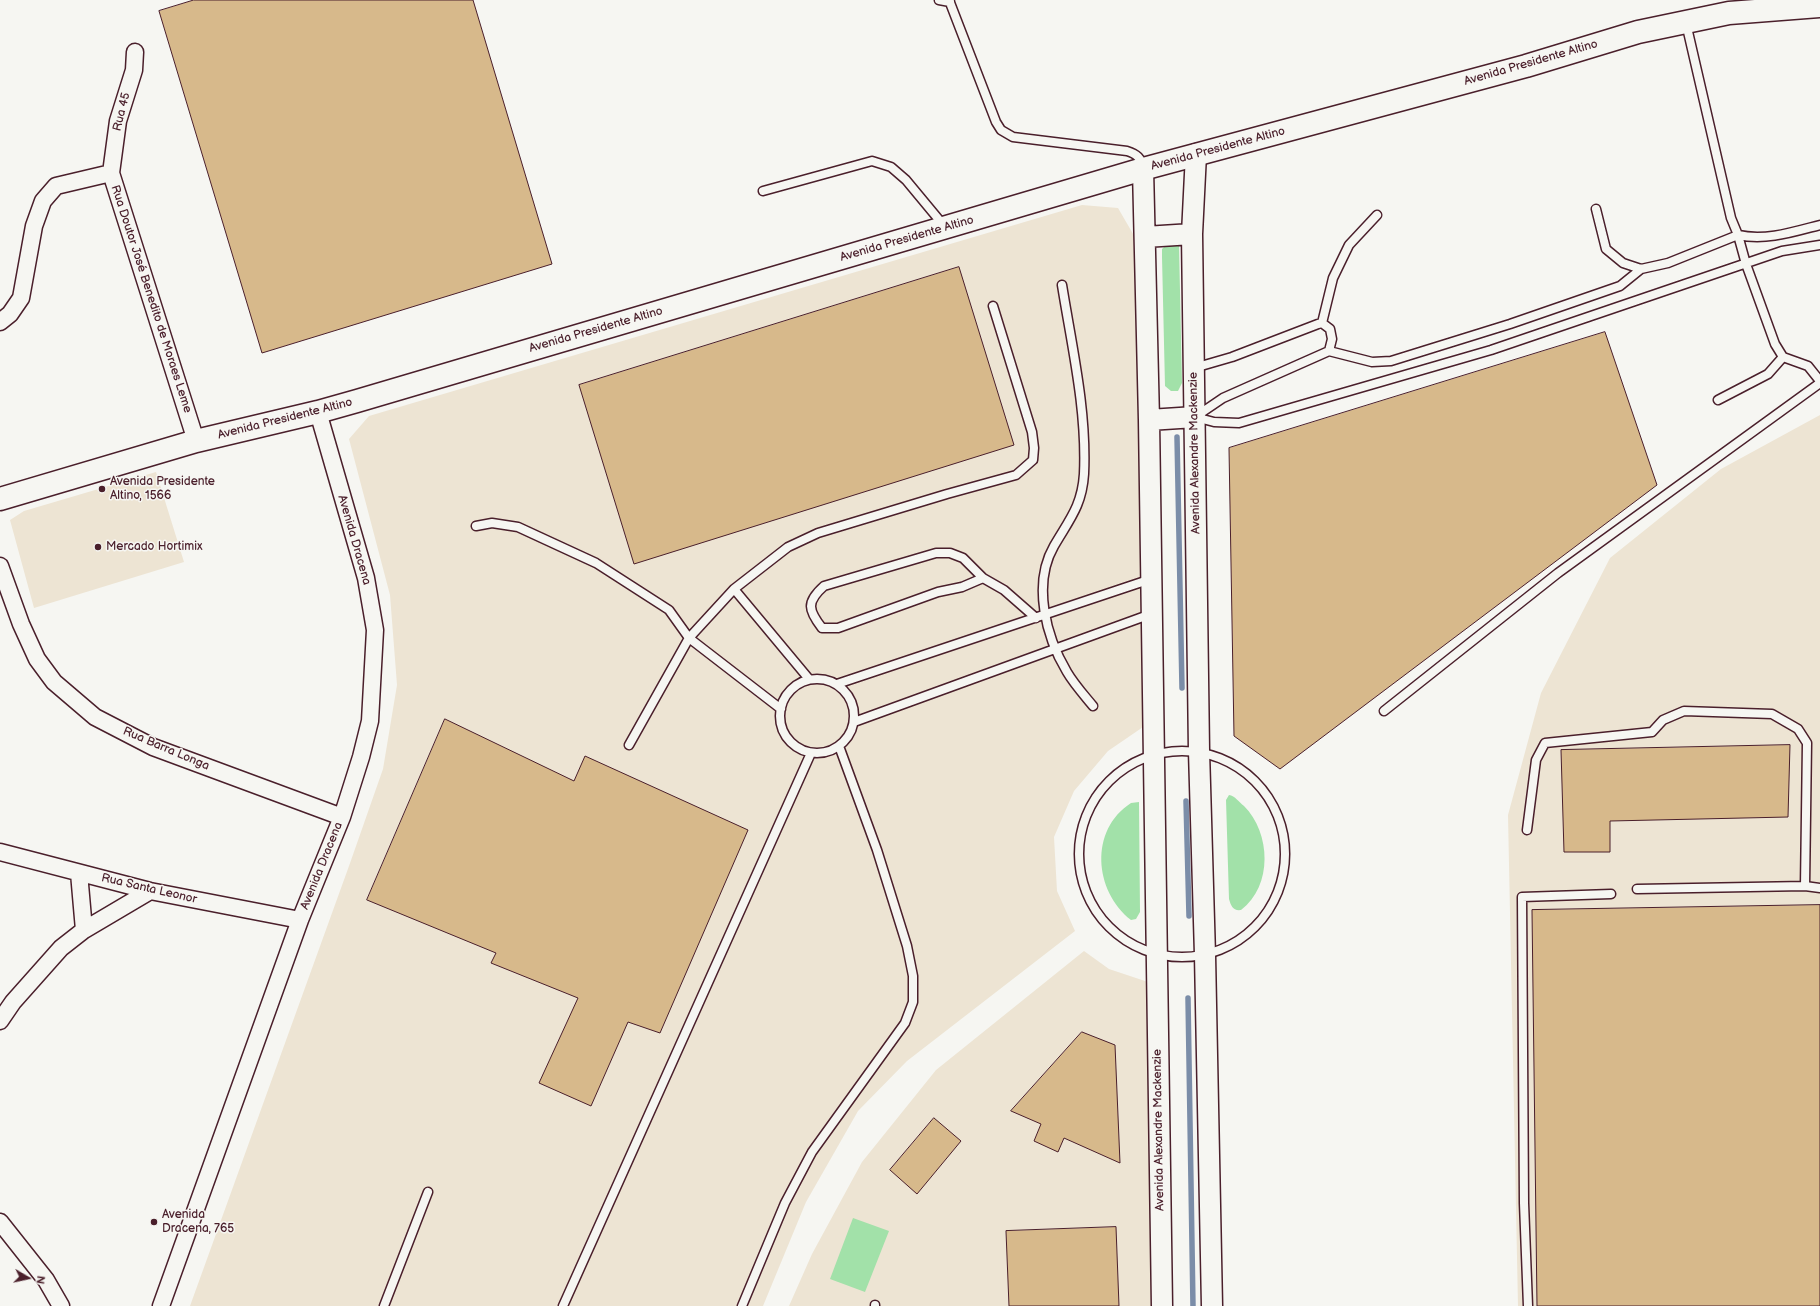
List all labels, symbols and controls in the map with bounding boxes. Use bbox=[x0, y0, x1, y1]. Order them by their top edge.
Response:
street label: Avenida Presidente Altino bbox=[1463, 37, 1599, 89]
street label: Rua 45 bbox=[110, 91, 134, 133]
street label: Avenida Presidente Altino bbox=[1149, 124, 1287, 174]
street label: Rua Doutor José Benedito de Moraes Leme bbox=[107, 183, 195, 415]
street label: Avenida Presidente Altino bbox=[839, 213, 975, 265]
street label: Avenida Presidente Altino bbox=[528, 304, 664, 356]
street label: Avenida Alexandre Mackenzie bbox=[1186, 372, 1204, 534]
street label: Avenida Presidente Altino bbox=[216, 395, 354, 443]
place label: Avenida Presidente Altino, 1566 bbox=[110, 475, 215, 503]
marker: Avenida Presidente Altino, 1566 bbox=[97, 484, 107, 494]
street label: Avenida Dracena bbox=[334, 493, 374, 587]
place label: Mercado Hortimix bbox=[106, 540, 203, 554]
marker: Mercado Hortimix bbox=[93, 542, 103, 552]
street label: Rua Barra Longa bbox=[121, 724, 211, 774]
street label: Avenida Dracena bbox=[298, 820, 346, 912]
street label: Rua Santa Leonor bbox=[100, 871, 198, 907]
street label: Avenida Alexandre Mackenzie bbox=[1150, 1049, 1168, 1211]
place label: Avenida Dracena, 765 bbox=[162, 1208, 234, 1236]
marker: Avenida Dracena, 765 bbox=[149, 1217, 159, 1227]
north arrow bbox=[8, 1258, 48, 1298]
text: N bbox=[33, 1275, 47, 1285]

